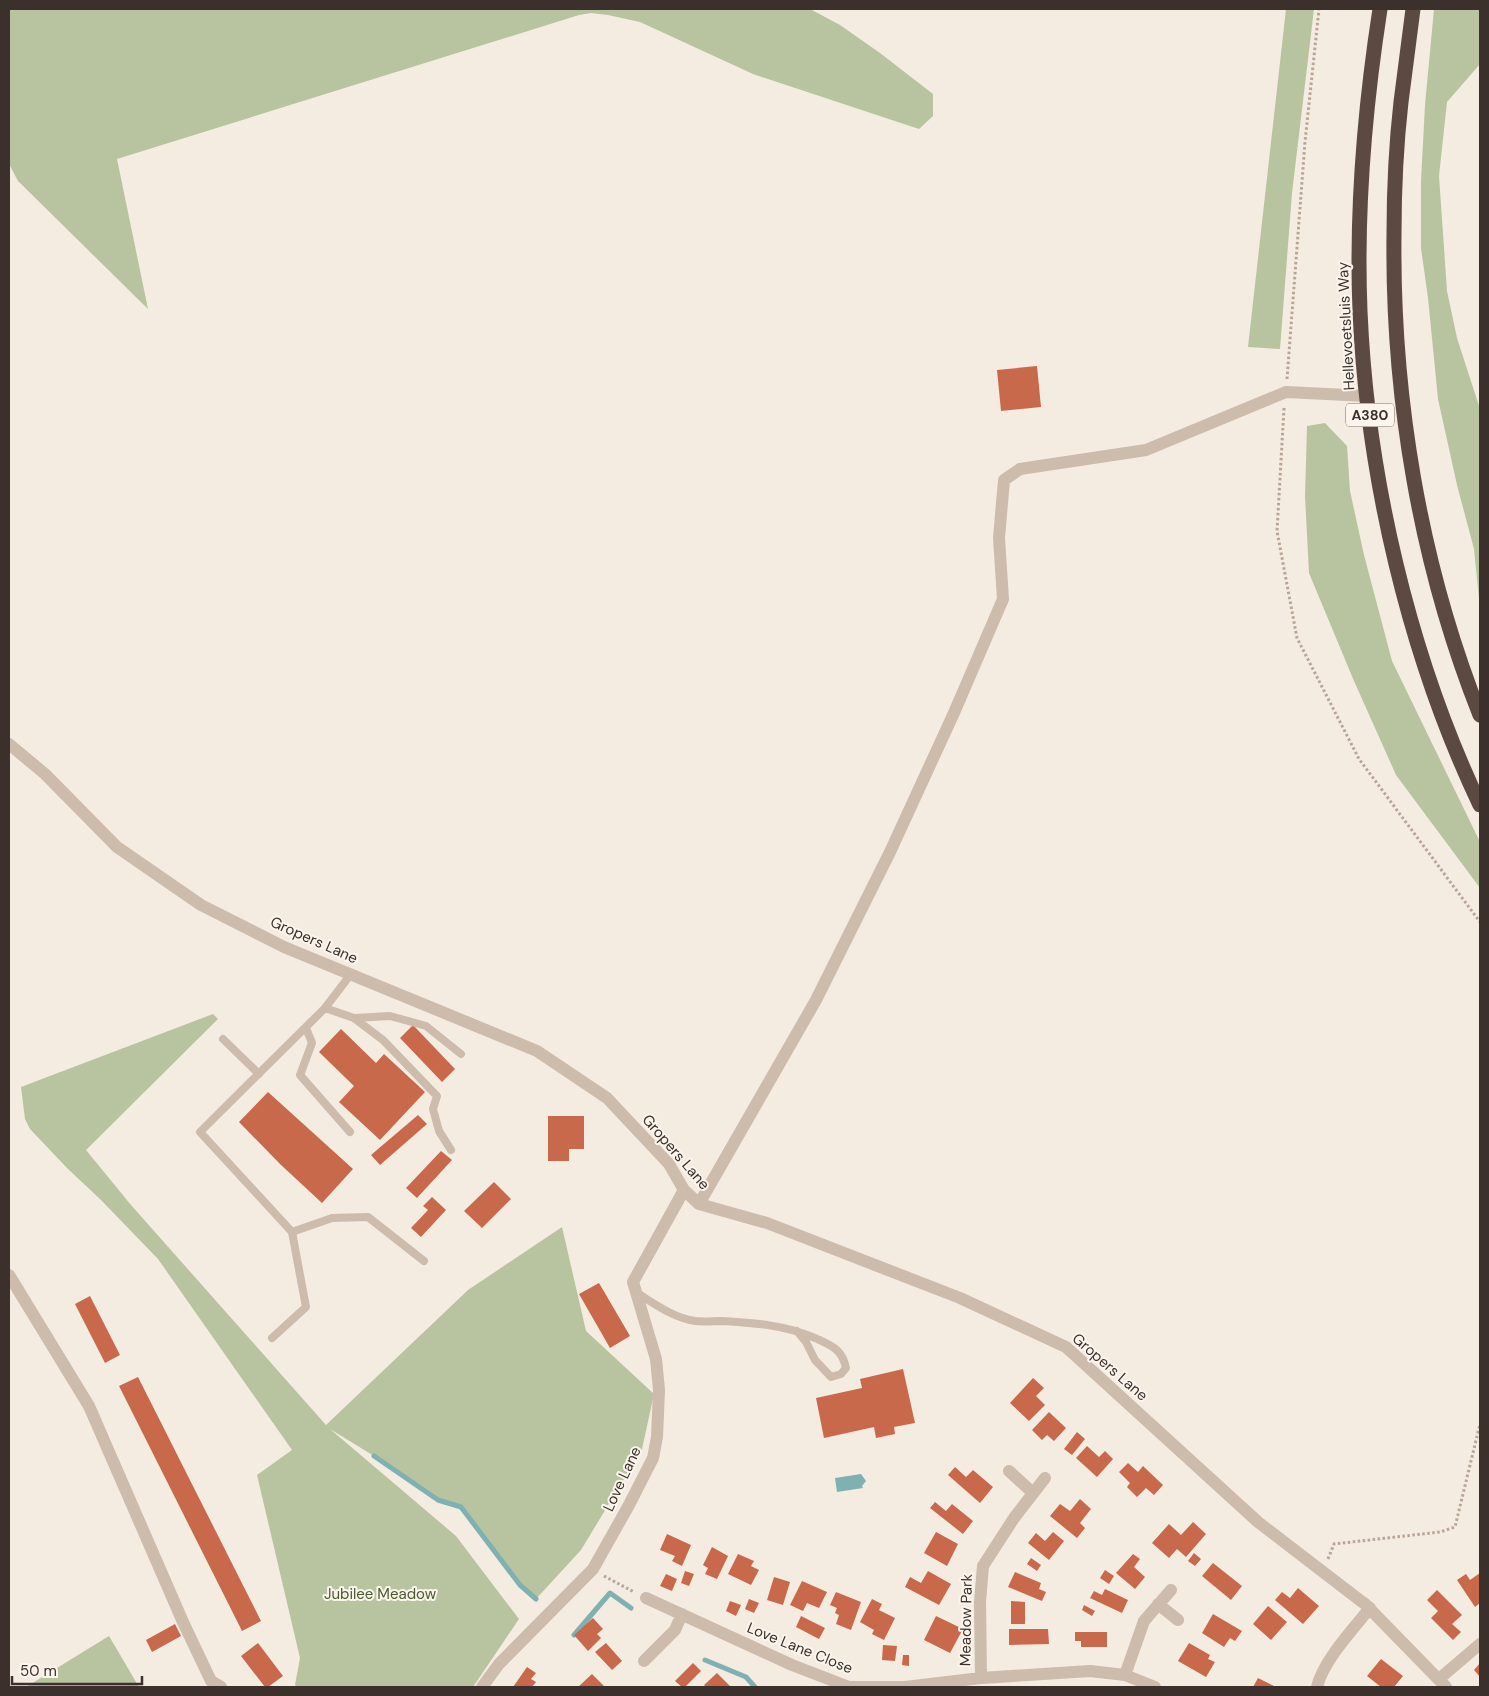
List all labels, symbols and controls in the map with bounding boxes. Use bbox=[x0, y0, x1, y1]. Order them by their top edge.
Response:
street label: Hellevoetsluis Way bbox=[1333, 260, 1359, 391]
road number: A380 bbox=[1346, 404, 1394, 426]
street label: Gropers Lane bbox=[267, 912, 361, 968]
street label: Gropers Lane bbox=[638, 1110, 714, 1194]
street label: Gropers Lane bbox=[1068, 1329, 1152, 1405]
street label: Love Lane bbox=[598, 1443, 646, 1515]
street label: Meadow Park bbox=[955, 1573, 977, 1666]
park label: Jubilee Meadow bbox=[324, 1584, 437, 1604]
street label: Love Lane Close bbox=[744, 1618, 856, 1678]
scale bar bbox=[12, 1654, 142, 1686]
text: 50 m bbox=[20, 1661, 57, 1681]

